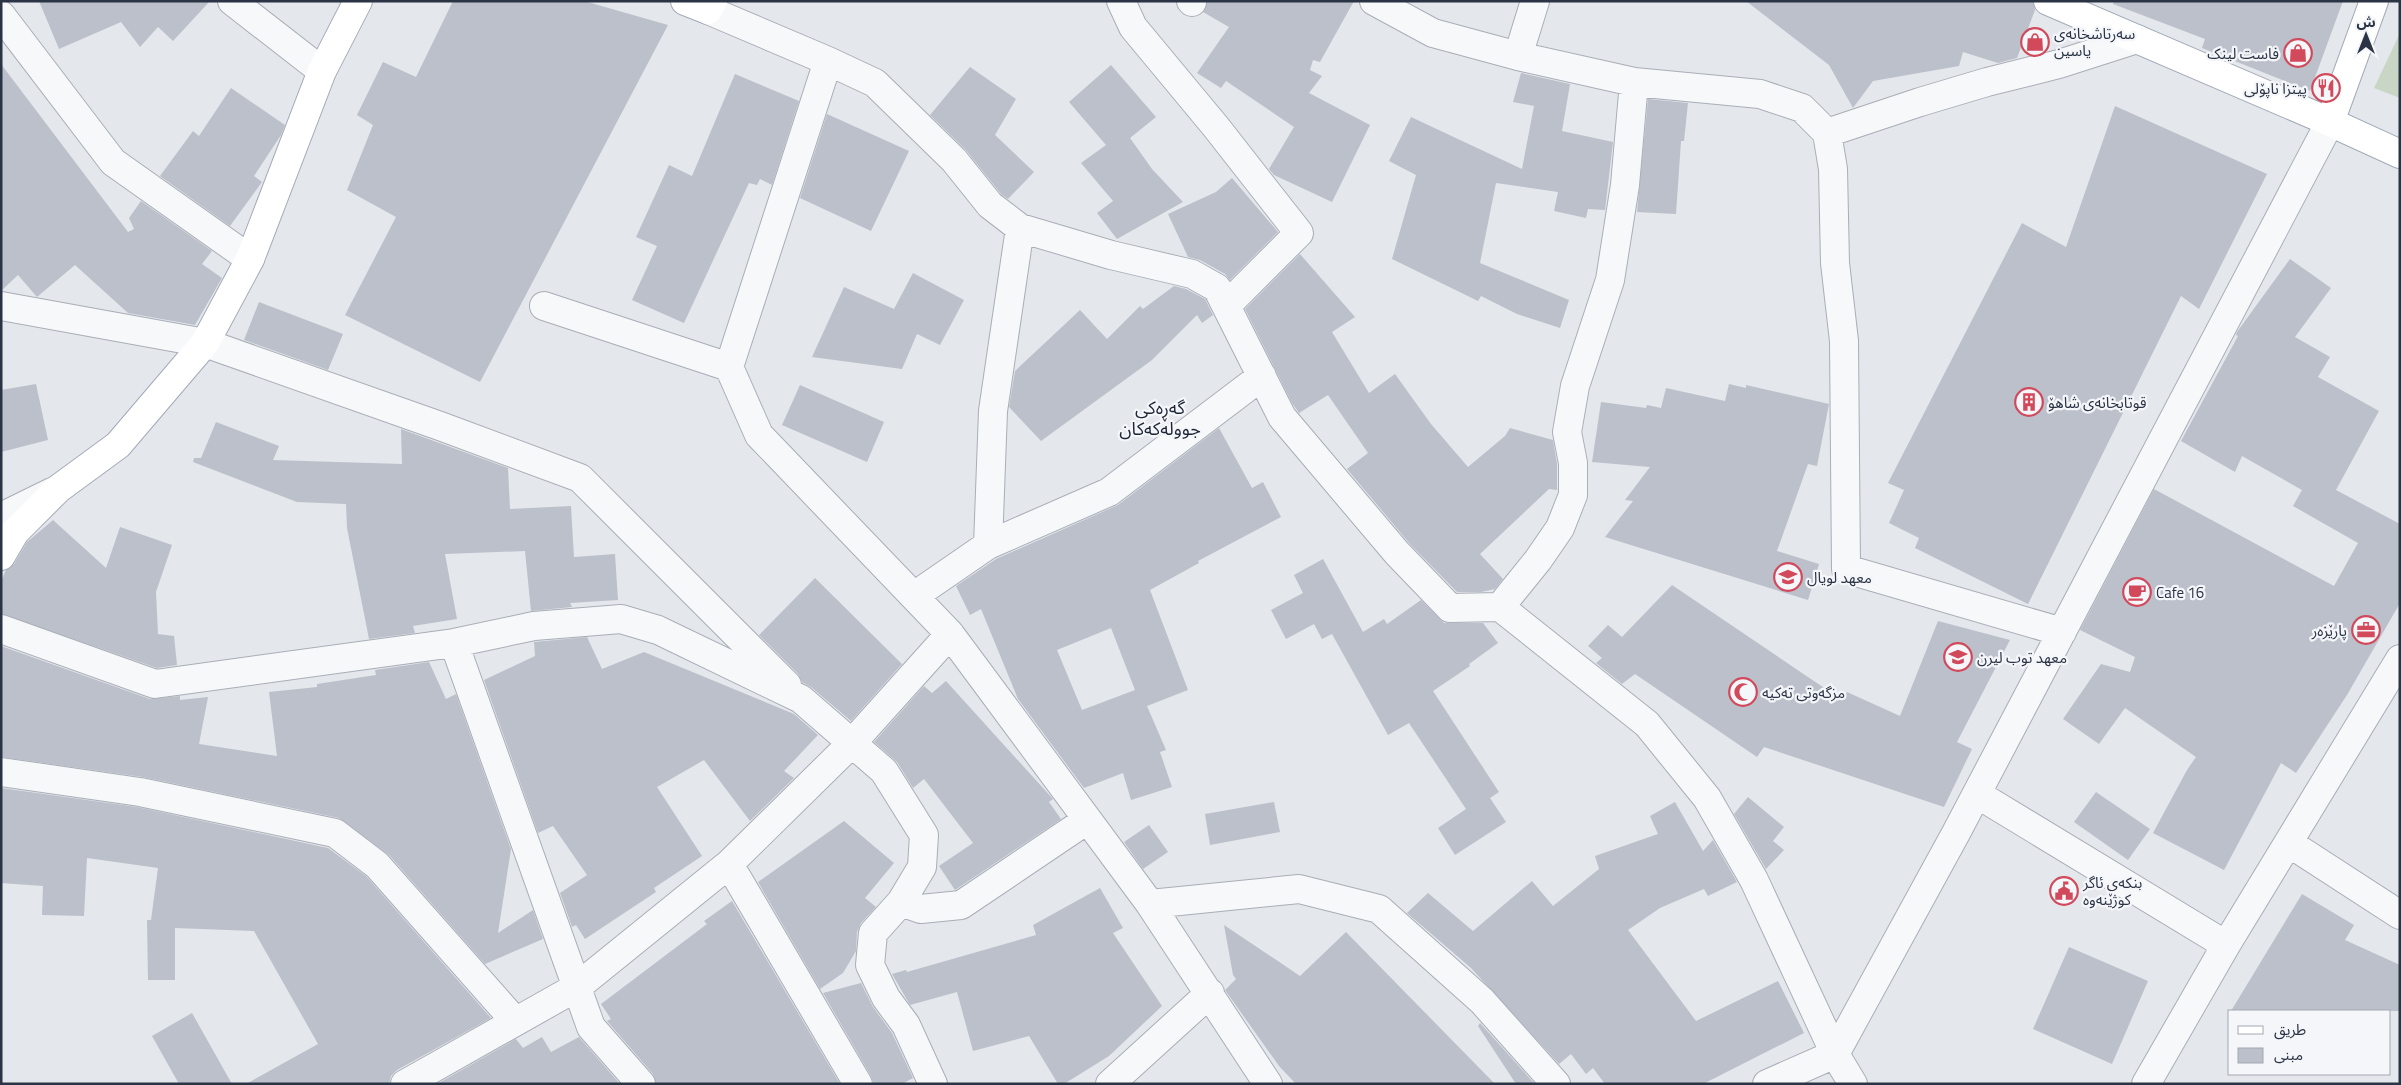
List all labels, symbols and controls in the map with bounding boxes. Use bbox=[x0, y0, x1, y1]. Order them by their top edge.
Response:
north arrow bbox=[2341, 10, 2391, 60]
text: ش bbox=[2356, 11, 2376, 32]
place label: سە‌رتاشخانە‌ی یاسین bbox=[2054, 22, 2136, 62]
shop icon: سە‌رتاشخانە‌ی یاسین bbox=[2020, 27, 2050, 57]
shop icon: فاست لینک bbox=[2283, 38, 2313, 68]
place label: فاست لینک bbox=[2207, 42, 2279, 65]
restaurant icon: پیتزا ناپۆلی bbox=[2311, 73, 2341, 103]
place label: پیتزا ناپۆلی bbox=[2244, 77, 2307, 100]
building icon: قوتابخانەی شاهۆ bbox=[2014, 387, 2044, 417]
place label: قوتابخانەی شاهۆ bbox=[2048, 391, 2147, 414]
district label: گەڕەکی جوولەکەکان bbox=[1119, 394, 1201, 442]
school or university icon: معهد لويال bbox=[1773, 562, 1803, 592]
place label: معهد لويال bbox=[1807, 566, 1872, 589]
cafe icon: Cafe 16 bbox=[2122, 577, 2152, 607]
place label: Cafe 16 bbox=[2156, 581, 2204, 604]
office icon: پارێزەر bbox=[2351, 615, 2381, 645]
place label: پارێزەر bbox=[2311, 619, 2347, 642]
school or university icon: معهد توب ليرن bbox=[1943, 642, 1973, 672]
place label: معهد توب ليرن bbox=[1977, 646, 2067, 669]
mosque icon: مزگەوتی تەکیە bbox=[1728, 677, 1758, 707]
place label: مزگەوتی تەکیە bbox=[1762, 681, 1845, 704]
place label: بنکەی ئاگر کوژێنەوە bbox=[2082, 871, 2142, 911]
public building icon: بنکەی ئاگر کوژێنەوە bbox=[2049, 876, 2079, 906]
legend bbox=[2228, 1010, 2391, 1075]
text: طريق bbox=[2274, 1018, 2306, 1041]
text: مبنى bbox=[2274, 1043, 2303, 1066]

